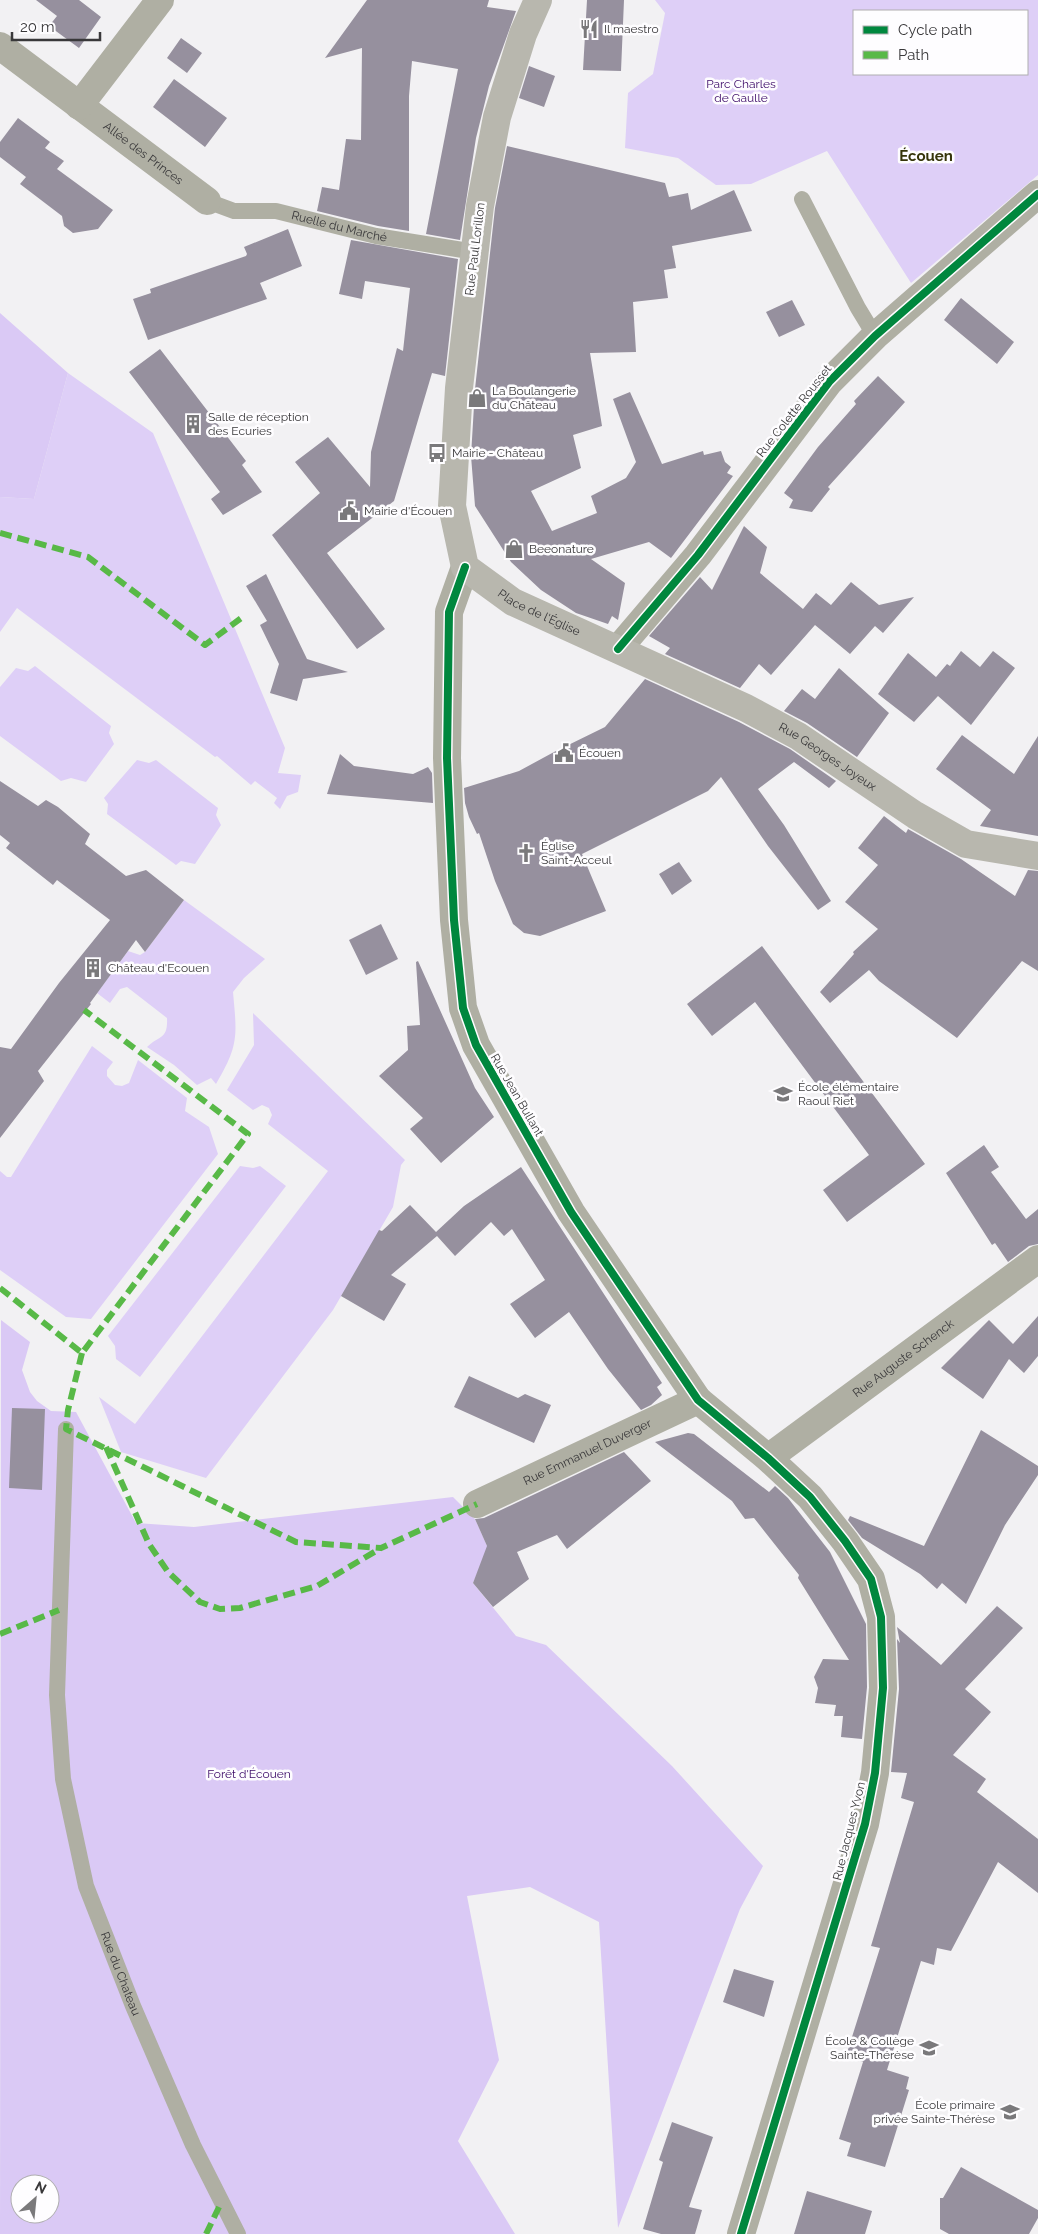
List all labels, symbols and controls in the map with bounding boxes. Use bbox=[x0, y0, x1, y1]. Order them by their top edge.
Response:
scale bar bbox=[12, 10, 100, 42]
legend bbox=[853, 10, 1028, 75]
text: 20 m bbox=[20, 18, 55, 36]
restaurant icon: Il maestro bbox=[578, 18, 600, 40]
text: Cycle path bbox=[898, 21, 972, 39]
place label: Il maestro bbox=[604, 22, 659, 36]
text: Path bbox=[898, 46, 929, 64]
park label: Parc Charles de Gaulle bbox=[706, 77, 776, 105]
street label: Allée des Princes bbox=[101, 119, 186, 188]
district label: Écouen bbox=[899, 147, 953, 165]
street label: Rue Paul Lorillon bbox=[462, 202, 488, 296]
street label: Ruelle du Marché bbox=[290, 208, 388, 245]
street label: Rue Colette Rousset bbox=[754, 362, 834, 460]
place label: La Boulangerie du Château bbox=[492, 384, 576, 412]
shop icon: La Boulangerie du Château bbox=[466, 387, 488, 409]
place label: Salle de réception des Ecuries bbox=[208, 410, 309, 438]
building icon: Salle de réception des Ecuries bbox=[182, 413, 204, 435]
bus stop icon: Mairie - Château bbox=[426, 442, 448, 464]
place label: Mairie - Château bbox=[452, 446, 543, 460]
public building icon: Mairie d'Écouen bbox=[338, 500, 360, 522]
place label: Mairie d'Écouen bbox=[364, 504, 452, 518]
shop icon: Beeonature bbox=[503, 538, 525, 560]
place label: Beeonature bbox=[529, 542, 594, 556]
street label: Place de l'Église bbox=[495, 586, 583, 639]
street label: Rue Georges Joyeux bbox=[776, 720, 879, 794]
public building icon: Écouen bbox=[553, 742, 575, 764]
place label: Écouen bbox=[579, 746, 621, 760]
place label: Église Saint-Acceul bbox=[541, 839, 613, 867]
church icon: Église Saint-Acceul bbox=[515, 842, 537, 864]
building icon: Château d'Ecouen bbox=[82, 957, 104, 979]
place label: Château d'Ecouen bbox=[108, 961, 209, 975]
street label: Rue Jean Bullant bbox=[488, 1051, 546, 1139]
place label: École élémentaire Raoul Riet bbox=[798, 1080, 899, 1108]
school or university icon: École élémentaire Raoul Riet bbox=[772, 1083, 794, 1105]
street label: Rue Auguste Schenck bbox=[850, 1316, 957, 1400]
street label: Rue Emmanuel Duverger bbox=[521, 1416, 654, 1488]
park label: Forêt d'Écouen bbox=[207, 1767, 291, 1781]
street label: Rue Jacques Yvon bbox=[830, 1780, 868, 1882]
street label: Rue du Chateau bbox=[98, 1930, 143, 2018]
place label: École & Collège Sainte-Thérèse bbox=[825, 2034, 914, 2062]
school or university icon: École & Collège Sainte-Thérèse bbox=[918, 2037, 940, 2059]
place label: École primaire privée Sainte-Thérèse bbox=[874, 2098, 995, 2126]
school or university icon: École primaire privée Sainte-Thérèse bbox=[999, 2101, 1021, 2123]
north arrow bbox=[10, 2174, 60, 2224]
text: N bbox=[33, 2178, 49, 2197]

